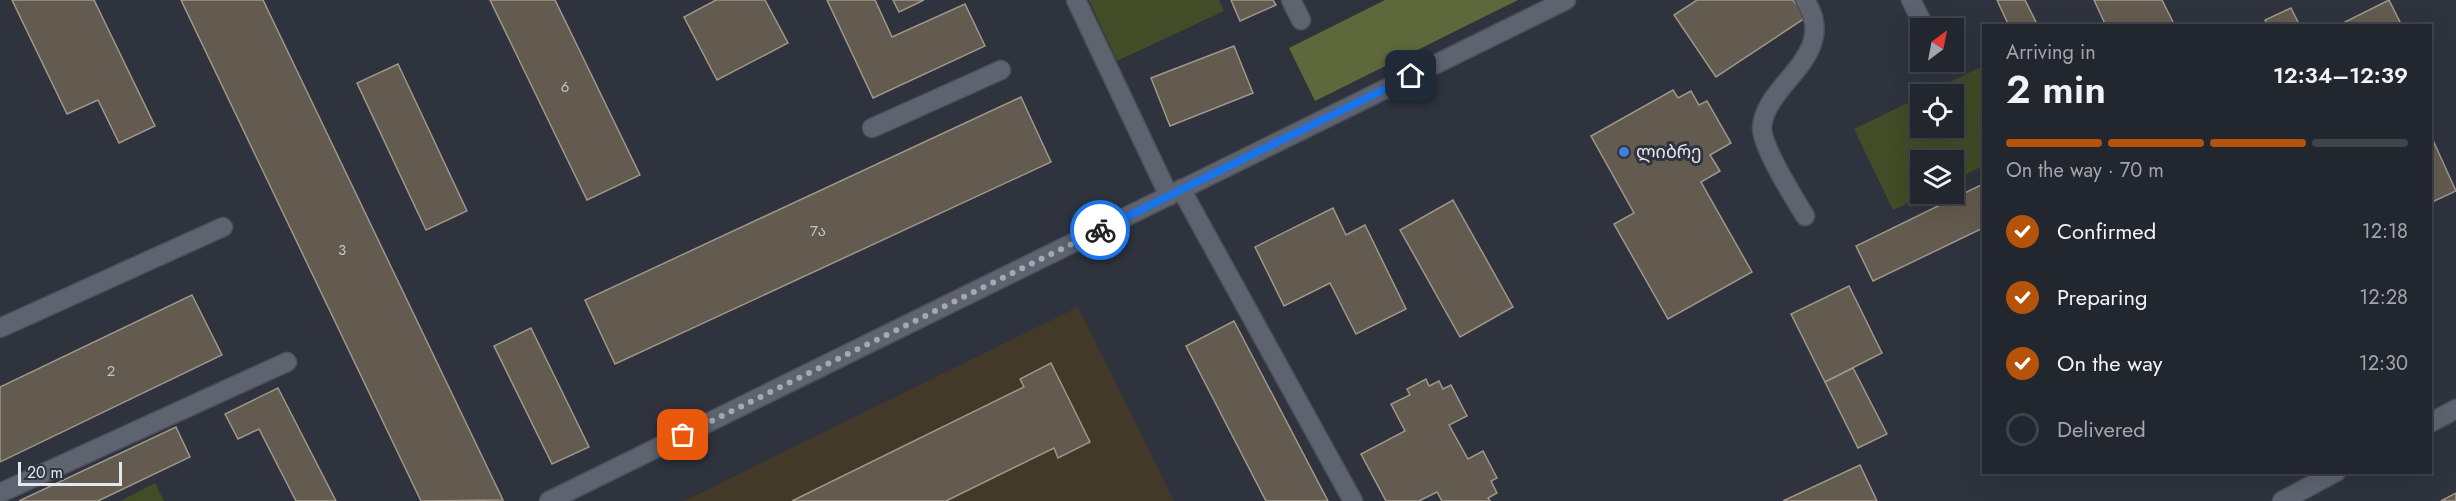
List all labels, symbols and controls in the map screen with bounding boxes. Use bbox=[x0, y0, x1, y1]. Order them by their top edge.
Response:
north arrow bbox=[1910, 18, 1964, 72]
map controls bbox=[1910, 18, 1964, 204]
text: Arriving in bbox=[2006, 38, 2096, 67]
pin bbox=[1385, 50, 1436, 101]
icon: home bbox=[1394, 59, 1427, 92]
text: 12:34–12:39 bbox=[2273, 59, 2408, 91]
text: 2 min bbox=[2006, 61, 2106, 118]
house number: 6 bbox=[561, 76, 569, 98]
button: locate bbox=[1910, 84, 1964, 138]
place label: ლიბრე bbox=[1636, 139, 1702, 165]
marker: ლიბრე bbox=[1617, 145, 1631, 159]
button: layers bbox=[1910, 150, 1964, 204]
text: On the way · 70 m bbox=[2006, 156, 2164, 185]
courier bbox=[1070, 200, 1130, 260]
icon: bike bbox=[1084, 214, 1117, 247]
icon: check bbox=[2006, 215, 2039, 248]
text: Confirmed bbox=[2057, 215, 2156, 247]
text: 12:18 bbox=[2362, 217, 2408, 246]
house number: 7ა bbox=[810, 220, 826, 242]
house number: 3 bbox=[338, 239, 346, 261]
icon: check bbox=[2006, 281, 2039, 314]
text: Preparing bbox=[2057, 281, 2148, 313]
text: 12:28 bbox=[2359, 283, 2408, 312]
icon: check bbox=[2006, 347, 2039, 380]
text: On the way bbox=[2057, 347, 2162, 379]
text: 12:30 bbox=[2359, 349, 2408, 378]
house number: 2 bbox=[107, 360, 115, 382]
pin bbox=[657, 409, 708, 460]
text: Delivered bbox=[2057, 413, 2146, 445]
icon: bag bbox=[666, 418, 699, 451]
scale bar bbox=[18, 459, 122, 486]
text: 20 m bbox=[27, 461, 63, 484]

